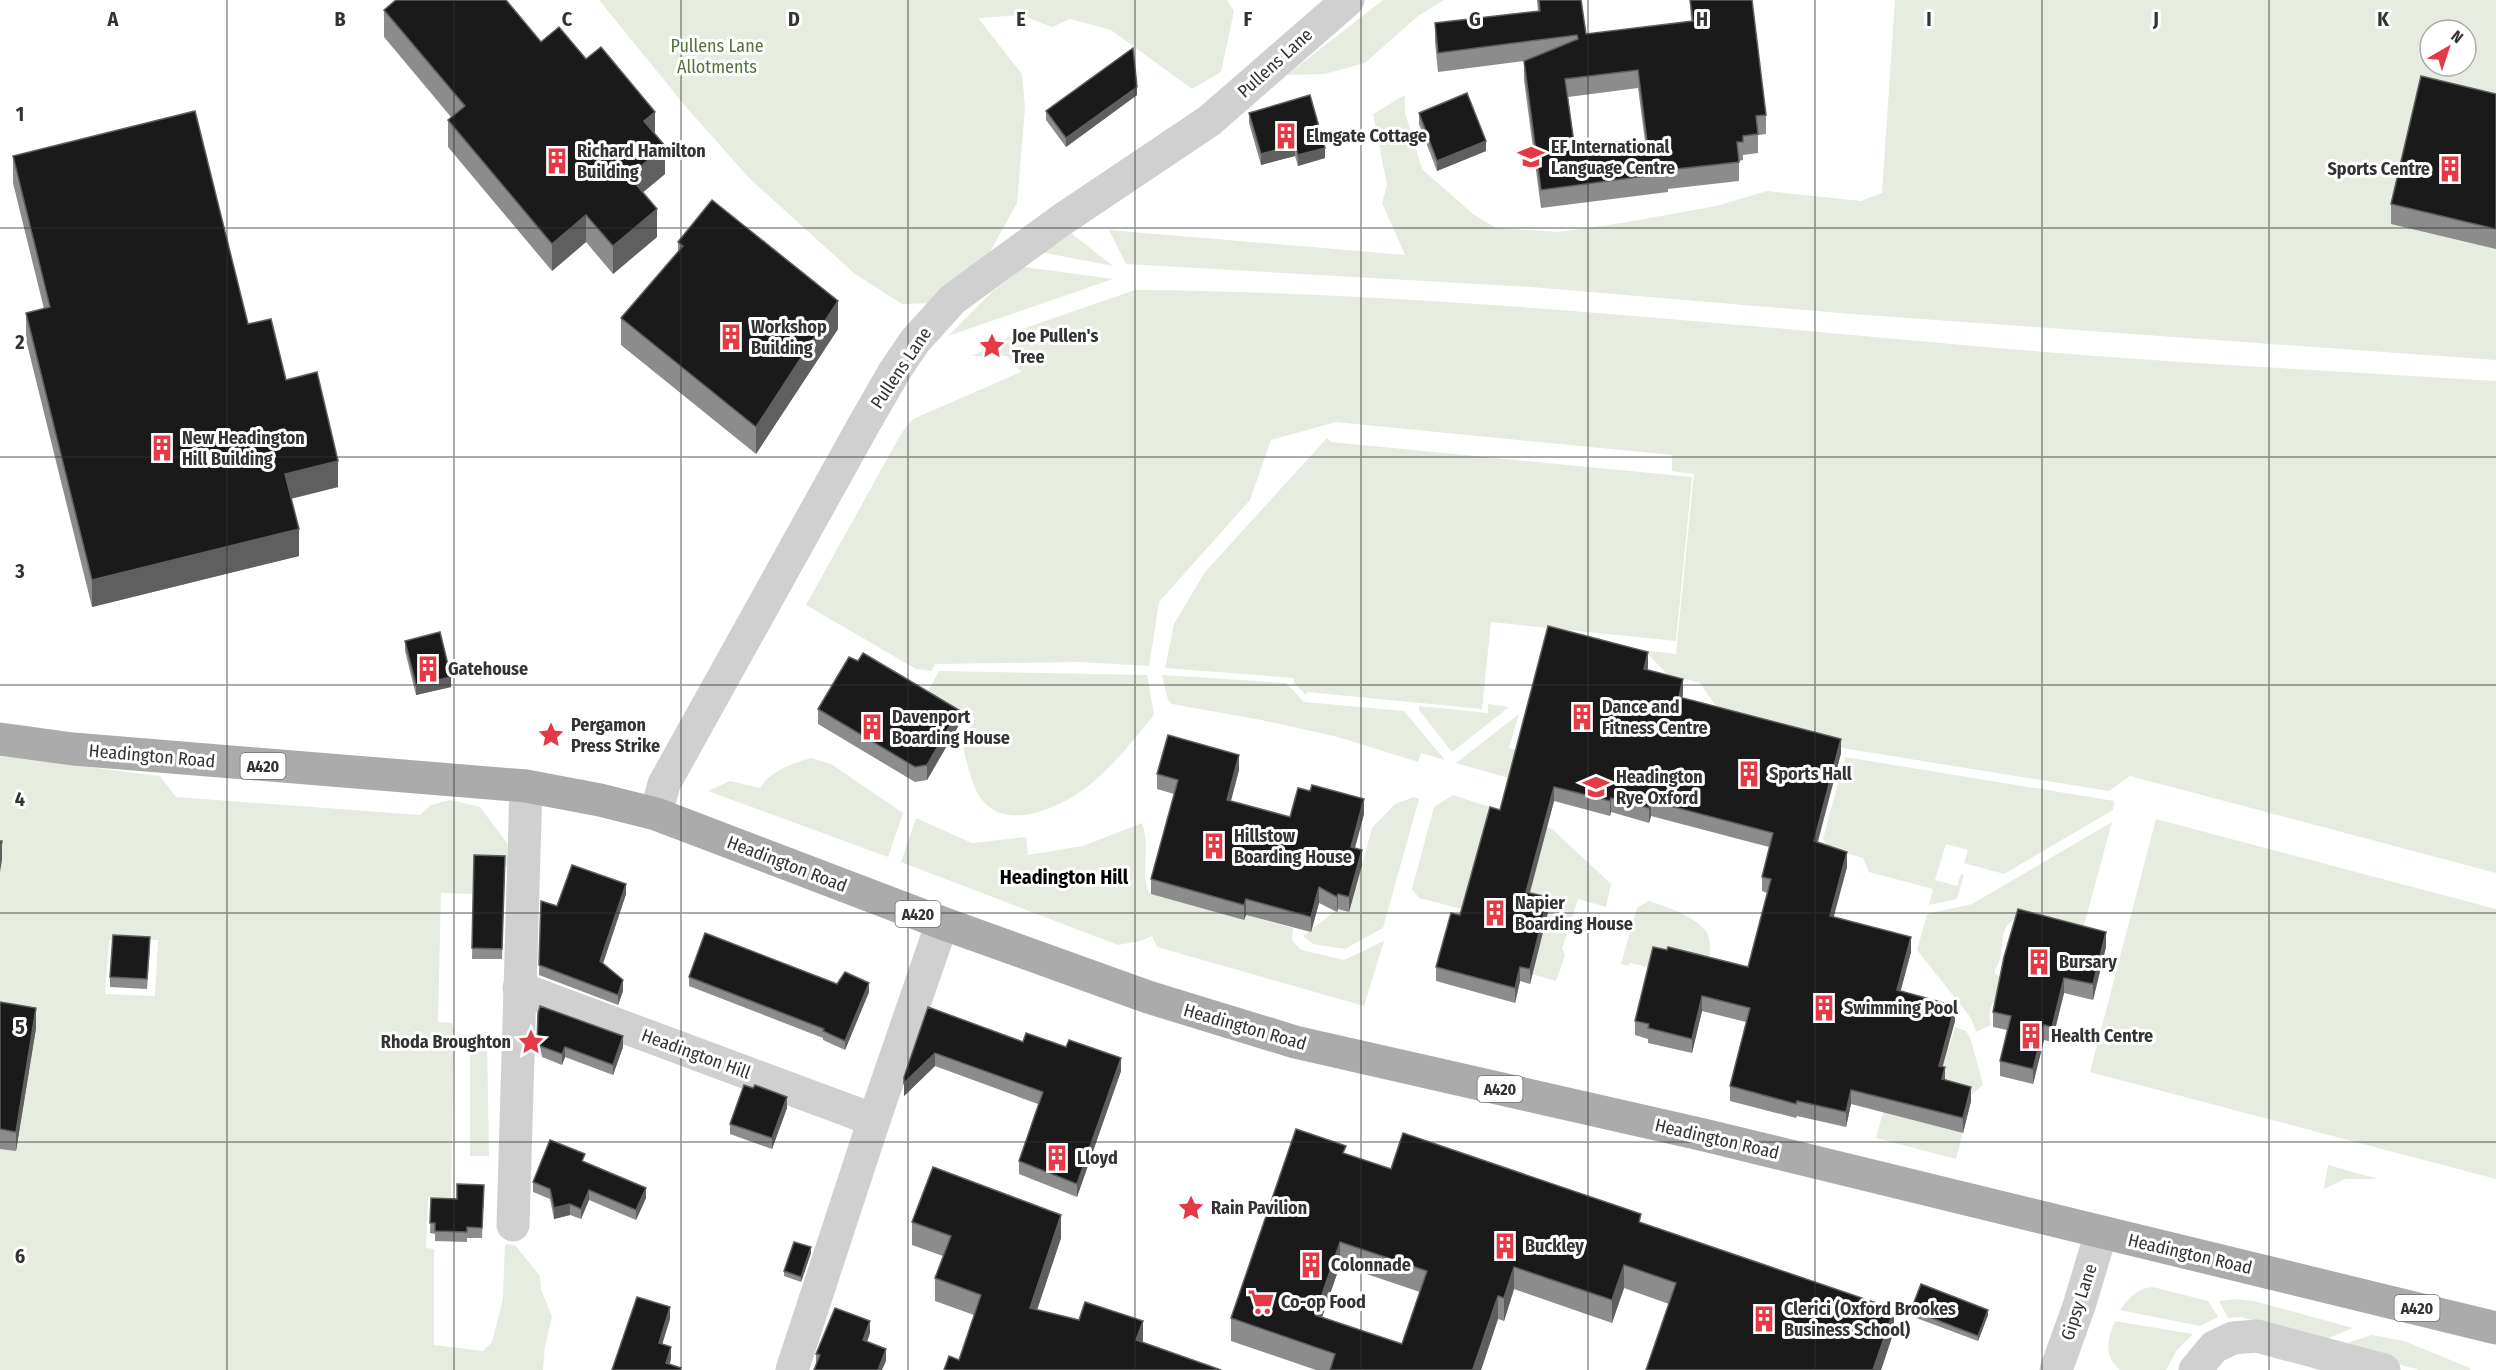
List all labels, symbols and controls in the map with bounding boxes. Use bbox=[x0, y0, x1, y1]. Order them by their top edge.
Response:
text: A bbox=[107, 7, 120, 31]
text: B bbox=[334, 7, 346, 31]
text: C bbox=[562, 7, 573, 31]
text: D bbox=[788, 7, 800, 31]
text: E bbox=[1016, 7, 1026, 31]
text: F bbox=[1244, 7, 1253, 31]
text: G bbox=[1469, 7, 1481, 31]
text: H bbox=[1696, 7, 1708, 31]
text: I bbox=[1926, 7, 1932, 31]
text: J bbox=[2152, 7, 2159, 31]
text: K bbox=[2377, 7, 2389, 31]
north arrow bbox=[2418, 18, 2478, 78]
street label: Pullens Lane bbox=[1233, 24, 1317, 102]
text: N bbox=[2447, 26, 2467, 47]
park label: Pullens Lane Allotments bbox=[670, 35, 764, 78]
text: 1 bbox=[16, 102, 24, 126]
building icon: Elmgate Cottage bbox=[1271, 121, 1301, 151]
place label: Elmgate Cottage bbox=[1306, 125, 1427, 147]
place label: EF International Language Centre bbox=[1551, 136, 1675, 179]
place label: Richard Hamilton Building bbox=[577, 140, 706, 183]
school or university icon: EF International Language Centre bbox=[1516, 142, 1546, 172]
building icon: Richard Hamilton Building bbox=[542, 146, 572, 176]
building icon: Sports Centre bbox=[2435, 154, 2465, 184]
place label: Sports Centre bbox=[2328, 158, 2430, 180]
place label: Workshop Building bbox=[751, 316, 827, 359]
building icon: Workshop Building bbox=[716, 322, 746, 352]
street label: Pullens Lane bbox=[866, 323, 936, 413]
place label: Joe Pullen's Tree bbox=[1011, 325, 1098, 368]
text: 2 bbox=[14, 330, 25, 354]
place icon: Joe Pullen's Tree bbox=[977, 331, 1007, 361]
place label: New Headington Hill Building bbox=[182, 427, 305, 470]
building icon: New Headington Hill Building bbox=[147, 433, 177, 463]
text: 3 bbox=[14, 559, 25, 583]
building icon: Gatehouse bbox=[413, 654, 443, 684]
place label: Gatehouse bbox=[448, 658, 528, 680]
place label: Dance and Fitness Centre bbox=[1602, 696, 1708, 739]
building icon: Dance and Fitness Centre bbox=[1567, 702, 1597, 732]
place label: Davenport Boarding House bbox=[892, 706, 1010, 749]
building icon: Davenport Boarding House bbox=[857, 712, 887, 742]
place label: Pergamon Press Strike bbox=[571, 714, 660, 757]
place icon: Pergamon Press Strike bbox=[536, 720, 566, 750]
street label: Headington Road bbox=[88, 740, 216, 772]
road number: A420 bbox=[240, 753, 286, 779]
building icon: Sports Hall bbox=[1734, 759, 1764, 789]
place label: Sports Hall bbox=[1769, 763, 1852, 785]
place label: Headington Rye Oxford bbox=[1616, 766, 1703, 809]
school or university icon: Headington Rye Oxford bbox=[1581, 772, 1611, 802]
text: 4 bbox=[15, 787, 25, 811]
place label: Hillstow Boarding House bbox=[1234, 825, 1352, 868]
street label: Headington Road bbox=[724, 831, 850, 897]
building icon: Hillstow Boarding House bbox=[1199, 831, 1229, 861]
district label: Headington Hill bbox=[1000, 865, 1129, 889]
place label: Napier Boarding House bbox=[1515, 892, 1633, 935]
building icon: Napier Boarding House bbox=[1480, 898, 1510, 928]
road number: A420 bbox=[896, 901, 940, 927]
building icon: Bursary bbox=[2024, 947, 2054, 977]
place label: Bursary bbox=[2059, 951, 2117, 973]
building icon: Swimming Pool bbox=[1809, 993, 1839, 1023]
place label: Swimming Pool bbox=[1844, 997, 1958, 1019]
street label: Headington Road bbox=[1181, 999, 1309, 1055]
text: 5 bbox=[15, 1015, 25, 1039]
building icon: Health Centre bbox=[2016, 1021, 2046, 1051]
street label: Headington Hill bbox=[639, 1024, 754, 1084]
place label: Health Centre bbox=[2051, 1025, 2153, 1047]
place icon: Rhoda Broughton bbox=[516, 1027, 546, 1057]
place label: Rhoda Broughton bbox=[381, 1031, 511, 1053]
road number: A420 bbox=[1478, 1076, 1522, 1102]
street label: Headington Road bbox=[1653, 1114, 1781, 1164]
building icon: Lloyd bbox=[1042, 1143, 1072, 1173]
place label: Lloyd bbox=[1077, 1147, 1118, 1169]
place icon: Rain Pavilion bbox=[1176, 1193, 1206, 1223]
place label: Rain Pavilion bbox=[1211, 1197, 1307, 1219]
street label: Headington Road bbox=[2126, 1229, 2254, 1279]
building icon: Buckley bbox=[1490, 1231, 1520, 1261]
place label: Buckley bbox=[1525, 1235, 1584, 1257]
text: 6 bbox=[15, 1244, 25, 1268]
building icon: Colonnade bbox=[1296, 1250, 1326, 1280]
place label: Colonnade bbox=[1331, 1254, 1411, 1276]
street label: Gipsy Lane bbox=[2056, 1261, 2102, 1343]
supermarket icon: Co-op Food bbox=[1246, 1287, 1276, 1317]
place label: Co-op Food bbox=[1281, 1291, 1366, 1313]
road number: A420 bbox=[2394, 1295, 2440, 1321]
place label: Clerici (Oxford Brookes Business School) bbox=[1784, 1298, 1956, 1341]
building icon: Clerici (Oxford Brookes Business School) bbox=[1749, 1304, 1779, 1334]

